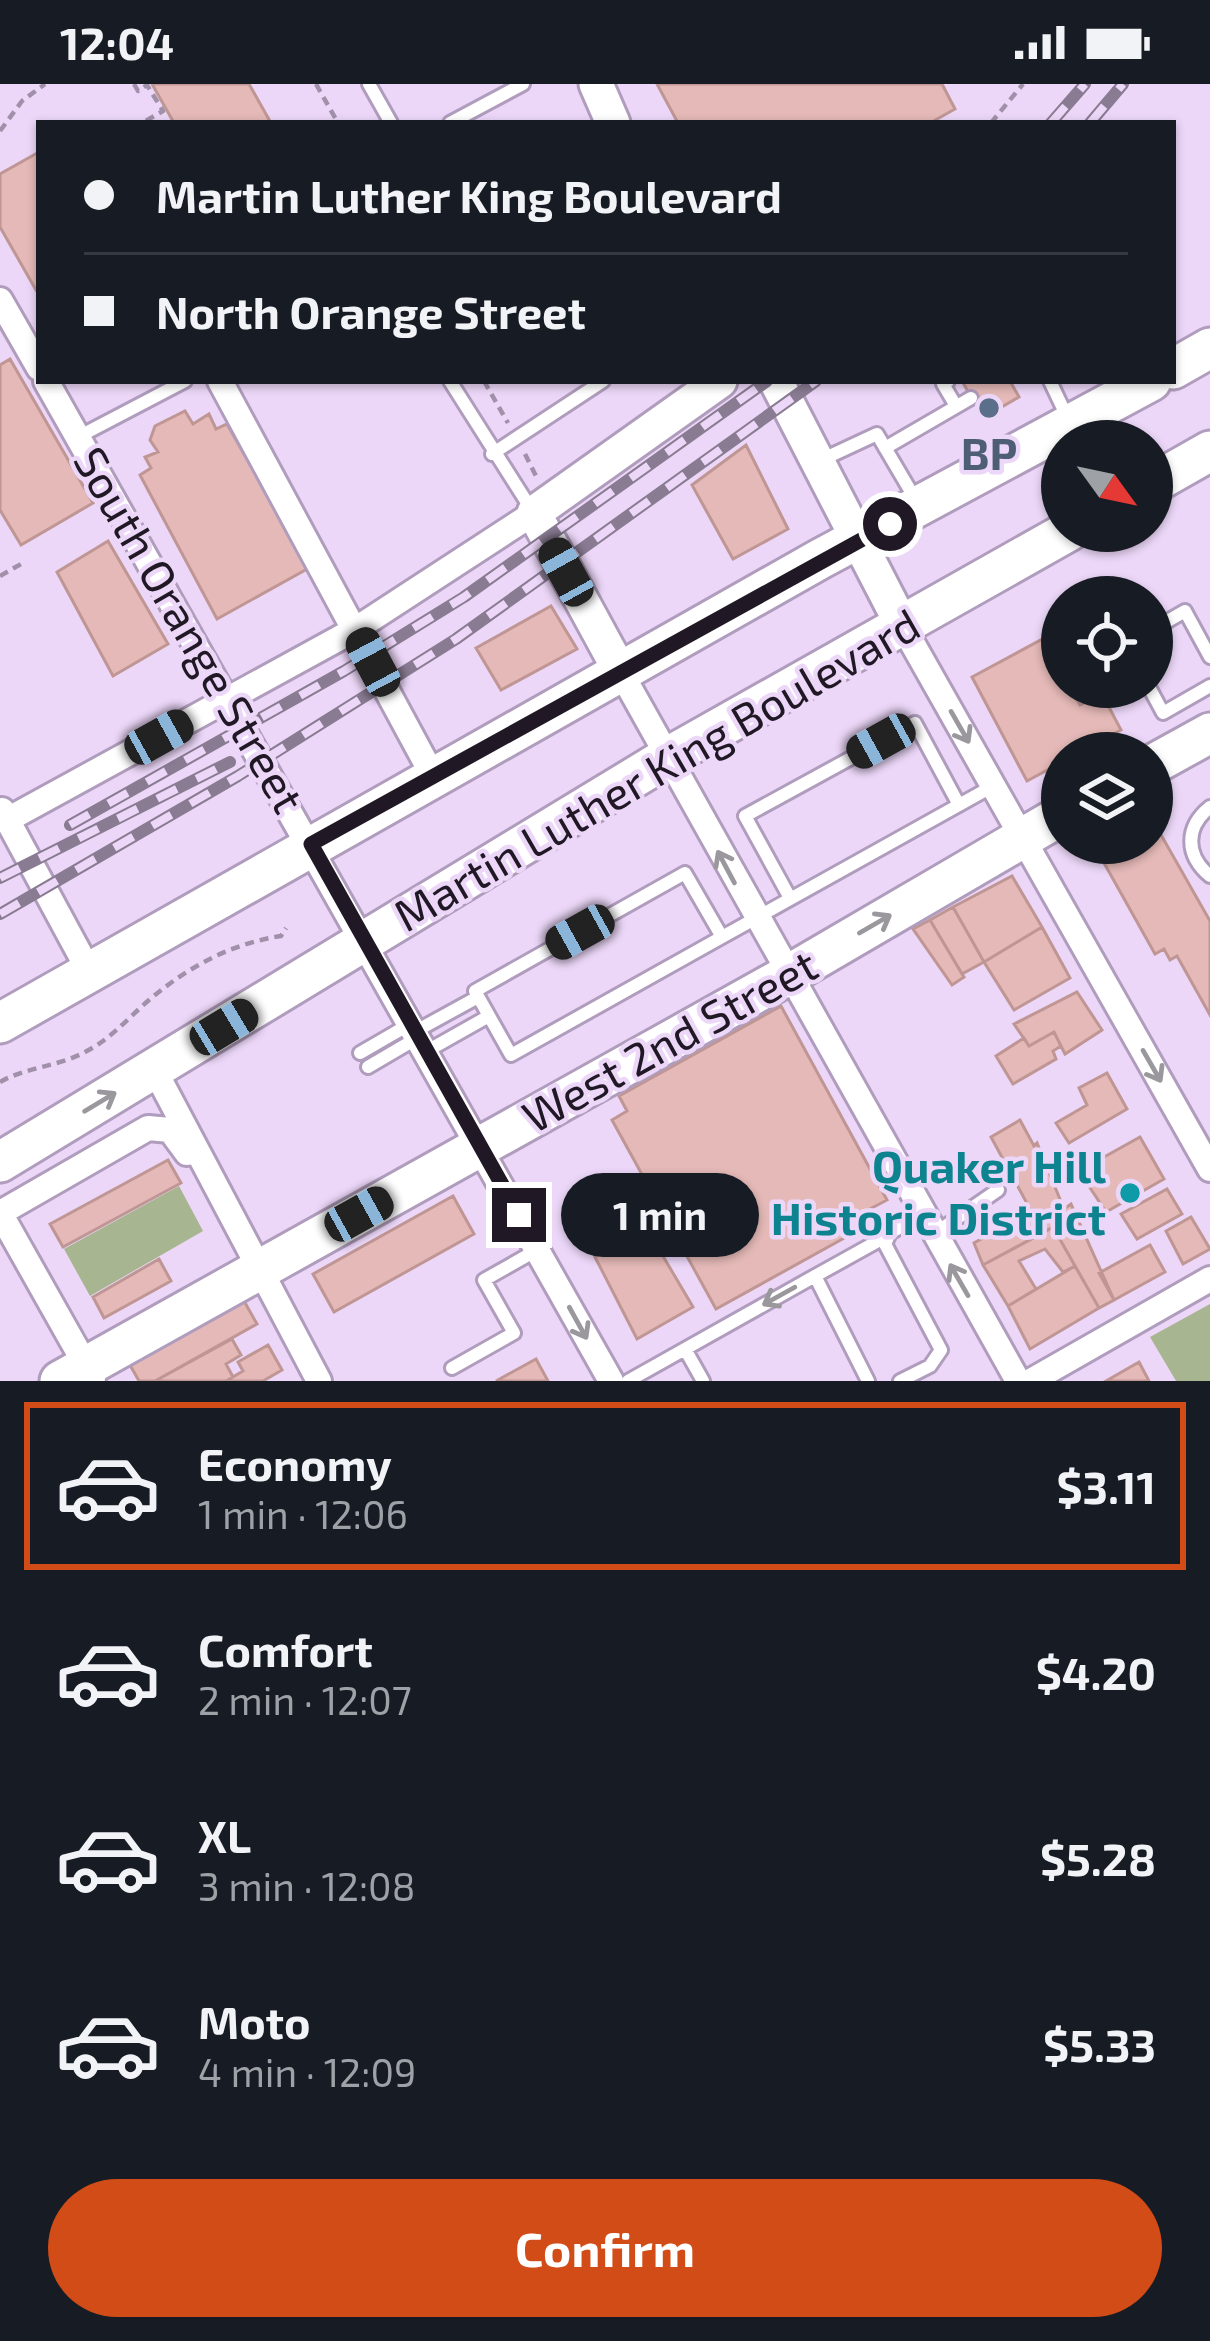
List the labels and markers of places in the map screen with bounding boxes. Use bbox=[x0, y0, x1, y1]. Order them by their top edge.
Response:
marker: BP bbox=[976, 395, 1002, 421]
place label: BP bbox=[961, 425, 1017, 479]
place label: Quaker Hill Historic District bbox=[771, 1138, 1106, 1244]
marker: Quaker Hill Historic District bbox=[1117, 1180, 1143, 1206]

